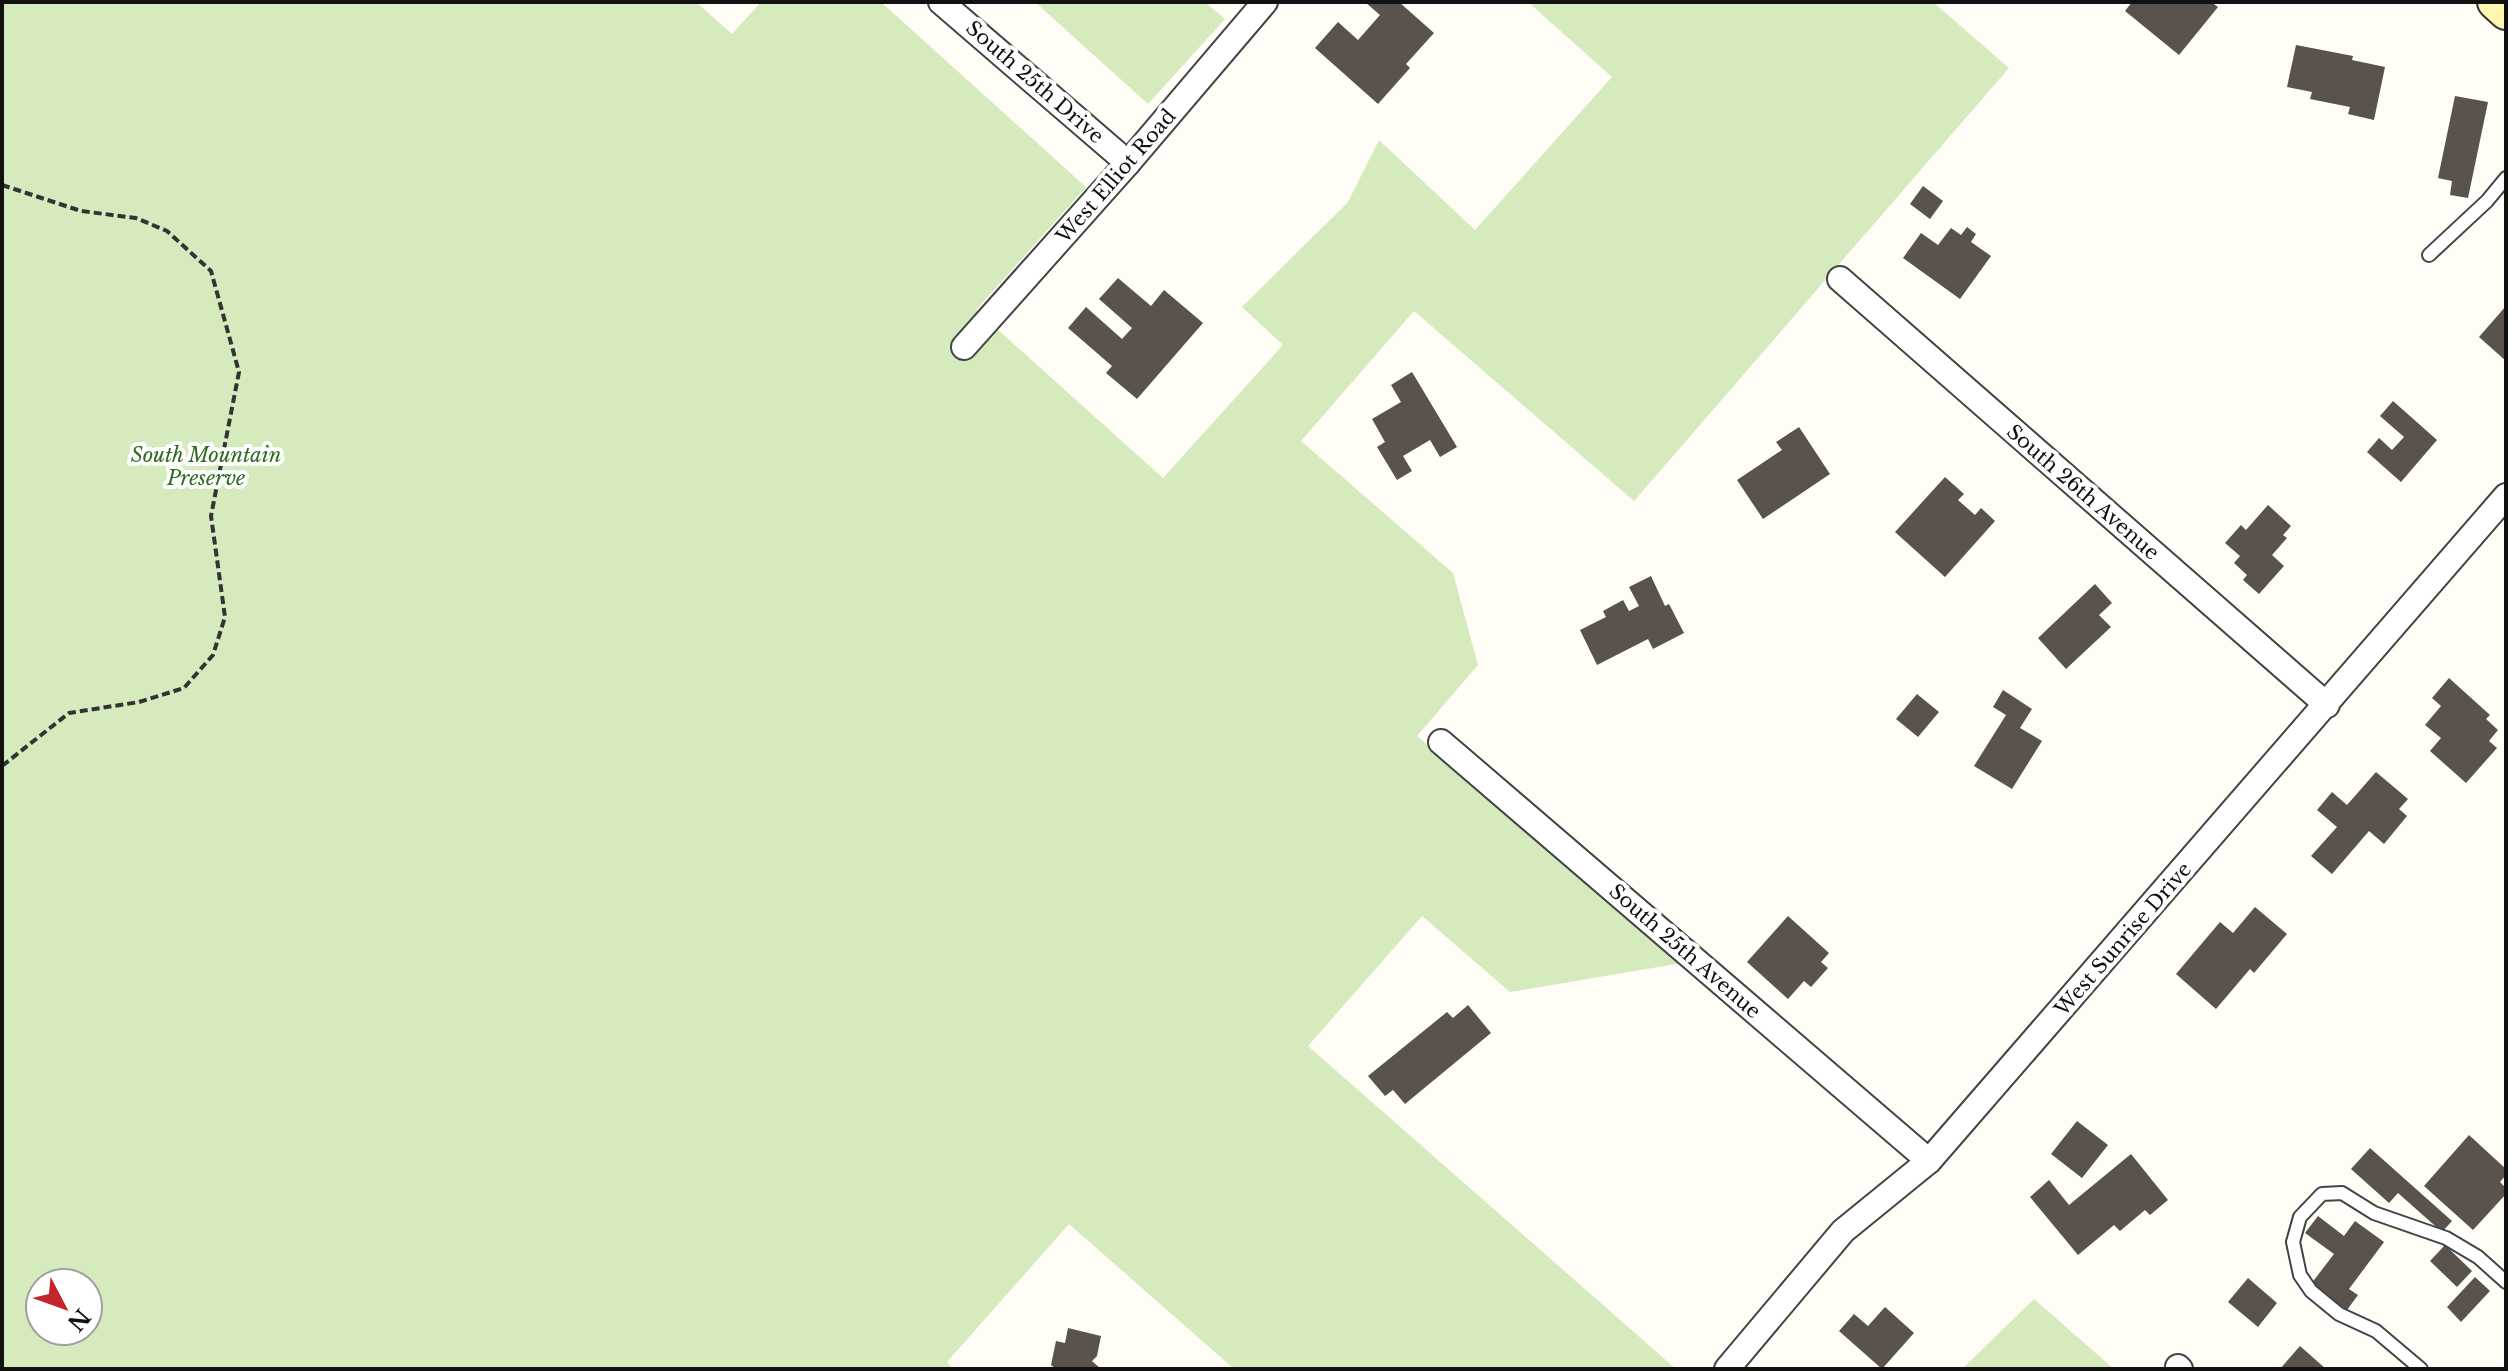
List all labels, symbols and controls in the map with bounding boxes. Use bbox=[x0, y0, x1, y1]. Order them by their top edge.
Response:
street label: South 25th Drive bbox=[961, 16, 1109, 148]
street label: West Elliot Road bbox=[1051, 104, 1181, 249]
street label: South 26th Avenue bbox=[2002, 419, 2164, 565]
park label: South Mountain Preserve bbox=[131, 443, 281, 490]
street label: West Sunrise Drive bbox=[2049, 857, 2196, 1021]
street label: South 25th Avenue bbox=[1604, 879, 1766, 1023]
north arrow bbox=[24, 1267, 104, 1347]
text: N bbox=[62, 1303, 96, 1337]

